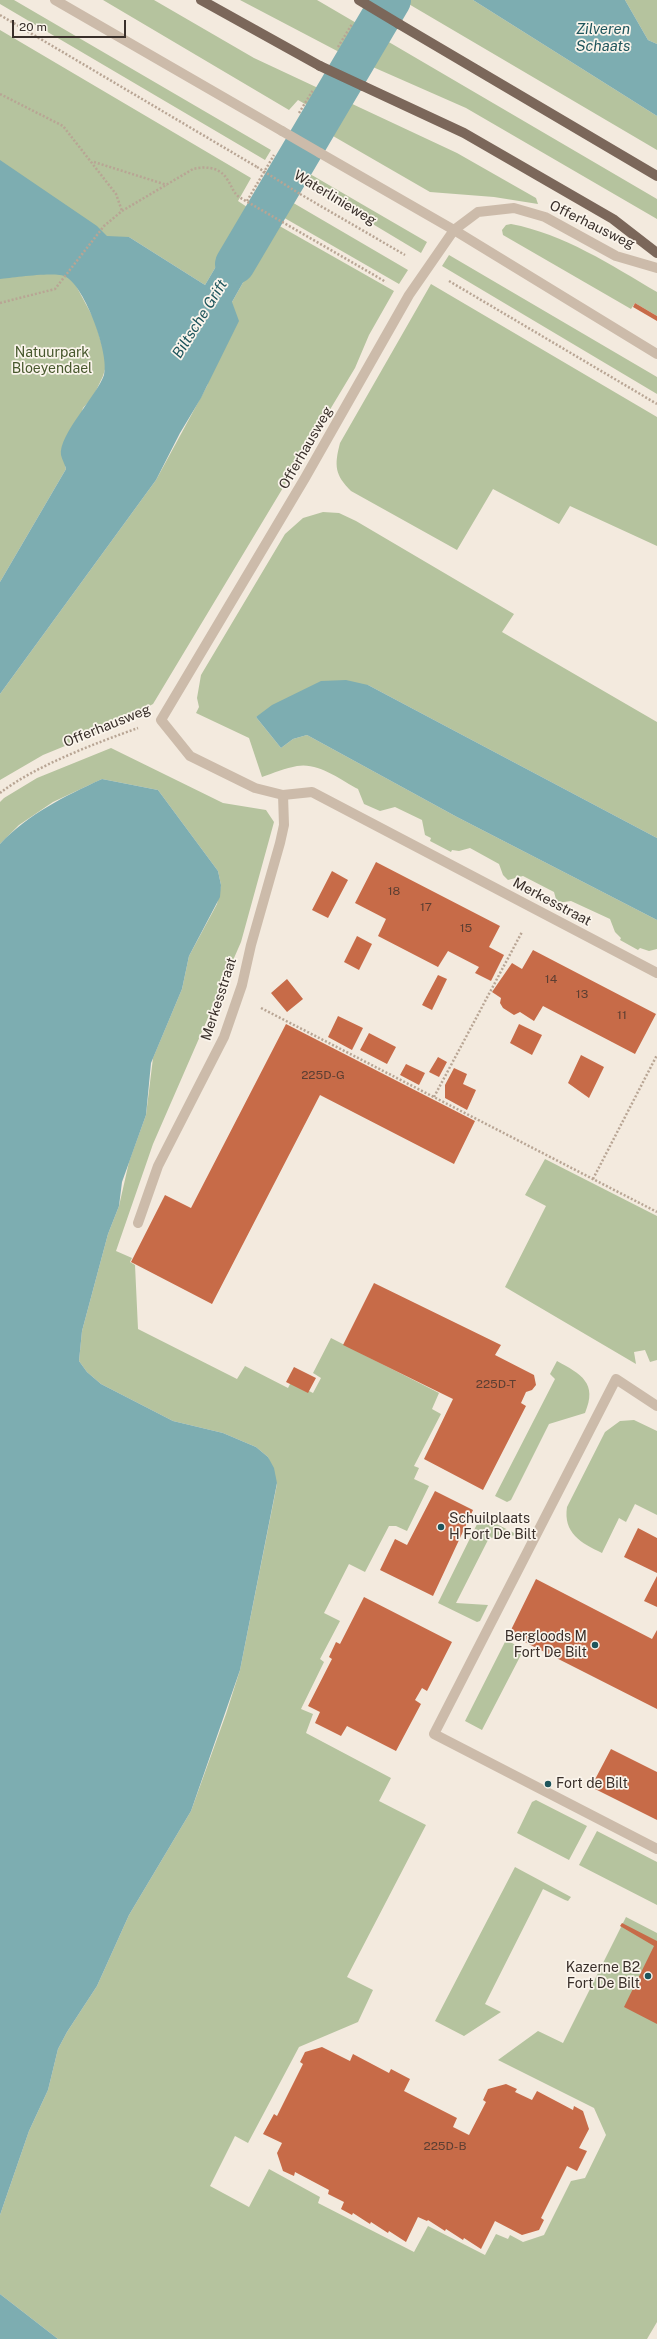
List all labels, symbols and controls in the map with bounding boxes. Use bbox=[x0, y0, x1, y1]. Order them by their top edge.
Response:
scale bar bbox=[14, 12, 128, 38]
text: 20 m bbox=[19, 20, 47, 34]
water label: Zilveren Schaats bbox=[576, 20, 630, 55]
street label: Waterlinieweg bbox=[291, 167, 379, 229]
street label: Offerhausweg bbox=[547, 197, 637, 253]
water label: Biltsche Grift bbox=[169, 276, 231, 362]
park label: Natuurpark Bloeyendael bbox=[12, 345, 92, 378]
street label: Offerhausweg bbox=[276, 404, 336, 492]
street label: Offerhausweg bbox=[61, 701, 153, 751]
street label: Merkesstraat bbox=[510, 874, 594, 930]
house number: 18 bbox=[388, 884, 400, 898]
house number: 17 bbox=[420, 900, 432, 914]
house number: 15 bbox=[460, 921, 472, 935]
street label: Merkesstraat bbox=[198, 955, 240, 1043]
house number: 14 bbox=[545, 972, 557, 986]
house number: 13 bbox=[576, 987, 588, 1001]
house number: 11 bbox=[617, 1008, 627, 1022]
house number: 225D-G bbox=[301, 1068, 345, 1082]
house number: 225D-T bbox=[476, 1377, 516, 1391]
place label: Schuilplaats H Fort De Bilt bbox=[449, 1511, 536, 1544]
marker: Schuilplaats H Fort De Bilt bbox=[436, 1522, 446, 1532]
place label: Bergloods M Fort De Bilt bbox=[505, 1629, 587, 1662]
marker: Bergloods M Fort De Bilt bbox=[590, 1640, 600, 1650]
place label: Fort de Bilt bbox=[556, 1776, 628, 1792]
marker: Fort de Bilt bbox=[543, 1779, 553, 1789]
place label: Kazerne B2 Fort De Bilt bbox=[566, 1960, 640, 1992]
marker: Kazerne B2 Fort De Bilt bbox=[643, 1971, 653, 1981]
house number: 225D-B bbox=[424, 2139, 466, 2153]

